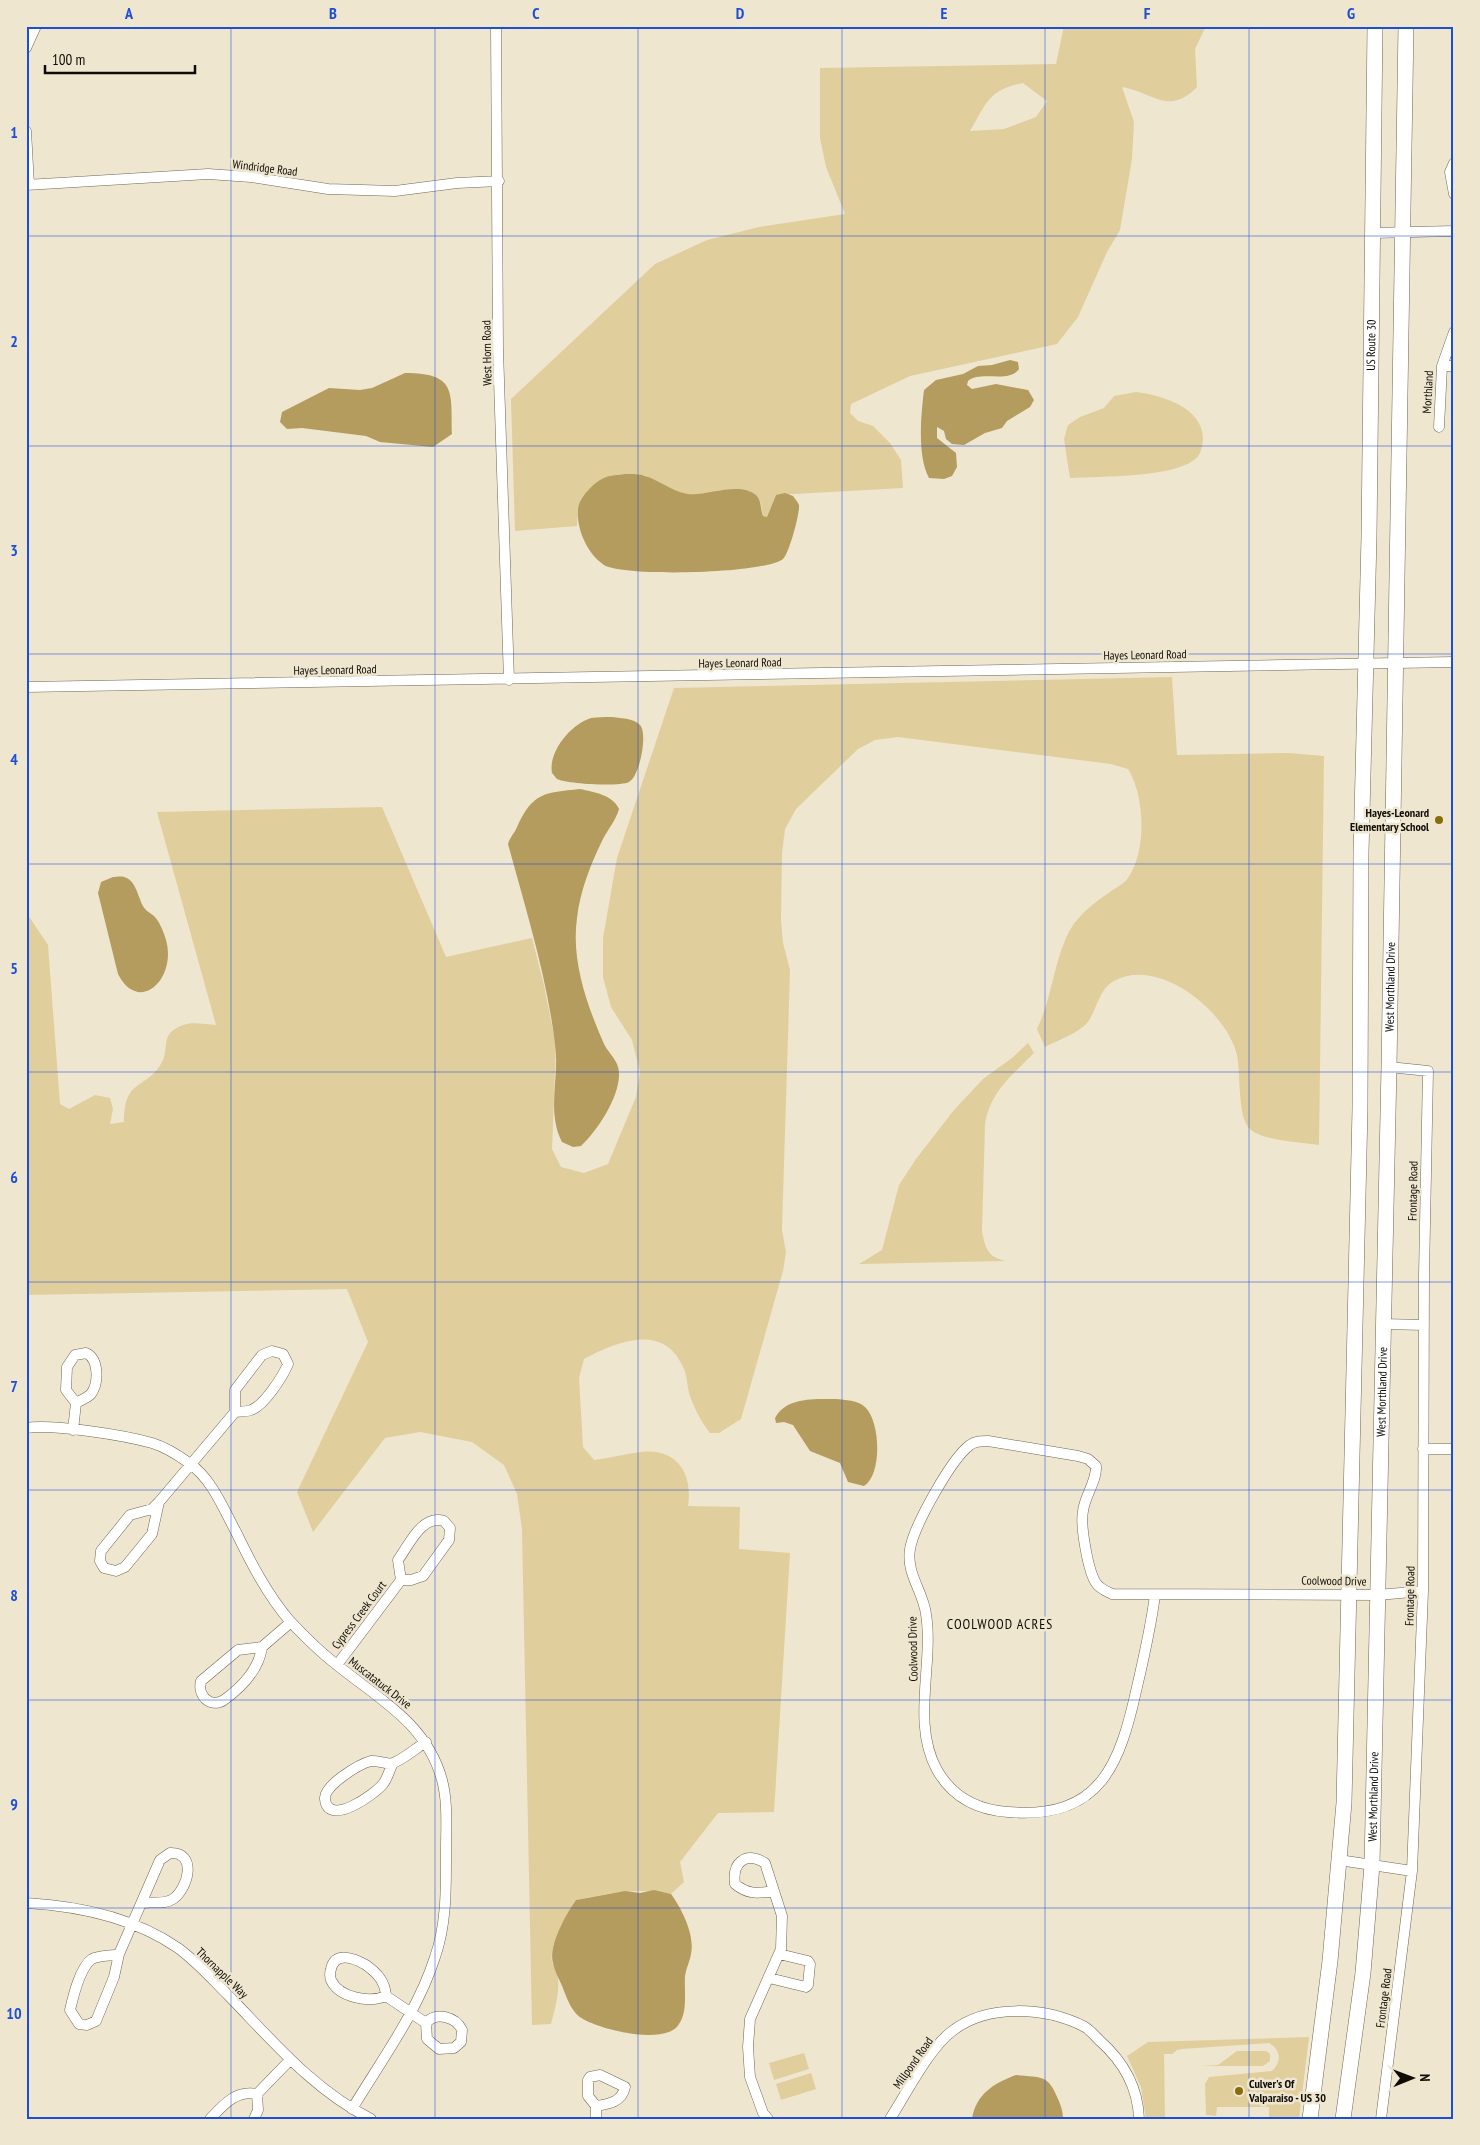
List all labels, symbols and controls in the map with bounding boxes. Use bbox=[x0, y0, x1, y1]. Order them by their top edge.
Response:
text: A bbox=[124, 3, 134, 23]
text: B bbox=[329, 3, 337, 23]
text: C bbox=[532, 3, 540, 23]
text: D bbox=[736, 3, 745, 23]
text: E bbox=[941, 3, 948, 23]
text: F bbox=[1144, 3, 1151, 23]
text: G bbox=[1347, 3, 1355, 23]
scale bar bbox=[45, 42, 195, 74]
text: 100 m bbox=[52, 50, 85, 69]
text: 1 bbox=[10, 122, 18, 142]
street label: Windridge Road bbox=[232, 156, 298, 179]
street label: US Route 30 bbox=[1363, 319, 1379, 371]
street label: West Horn Road bbox=[478, 320, 495, 386]
text: 2 bbox=[10, 331, 18, 351]
street label: Morthland bbox=[1419, 370, 1436, 414]
text: 3 bbox=[10, 540, 18, 560]
street label: Hayes Leonard Road bbox=[1103, 646, 1187, 663]
street label: Hayes Leonard Road bbox=[698, 654, 782, 671]
street label: Hayes Leonard Road bbox=[293, 661, 377, 678]
text: 4 bbox=[10, 749, 18, 769]
place label: Hayes-Leonard Elementary School bbox=[1350, 805, 1429, 834]
marker: Hayes-Leonard Elementary School bbox=[1433, 814, 1445, 826]
street label: West Morthland Drive bbox=[1382, 942, 1398, 1032]
text: 5 bbox=[10, 958, 18, 978]
street label: Frontage Road bbox=[1404, 1161, 1421, 1221]
text: 6 bbox=[10, 1167, 18, 1187]
street label: West Morthland Drive bbox=[1373, 1347, 1390, 1437]
text: 7 bbox=[10, 1376, 18, 1396]
street label: Frontage Road bbox=[1401, 1566, 1418, 1626]
street label: Coolwood Drive bbox=[1301, 1572, 1367, 1589]
street label: Cypress Creek Court bbox=[328, 1577, 390, 1652]
text: 8 bbox=[10, 1585, 18, 1605]
district label: COOLWOOD ACRES bbox=[947, 1615, 1053, 1633]
street label: Coolwood Drive bbox=[904, 1616, 921, 1682]
street label: Muscatatuck Drive bbox=[346, 1653, 415, 1712]
street label: West Morthland Drive bbox=[1364, 1752, 1381, 1842]
text: 9 bbox=[10, 1794, 18, 1814]
street label: Thornapple Way bbox=[193, 1944, 252, 2002]
street label: Frontage Road bbox=[1372, 1967, 1395, 2029]
text: 10 bbox=[6, 2003, 22, 2023]
street label: Millpond Road bbox=[889, 2034, 936, 2091]
north arrow bbox=[1388, 2052, 1438, 2102]
text: N bbox=[1416, 2074, 1434, 2082]
place label: Culver's Of Valparaiso - US 30 bbox=[1248, 2076, 1326, 2105]
marker: Culver's Of Valparaiso - US 30 bbox=[1233, 2085, 1245, 2097]

